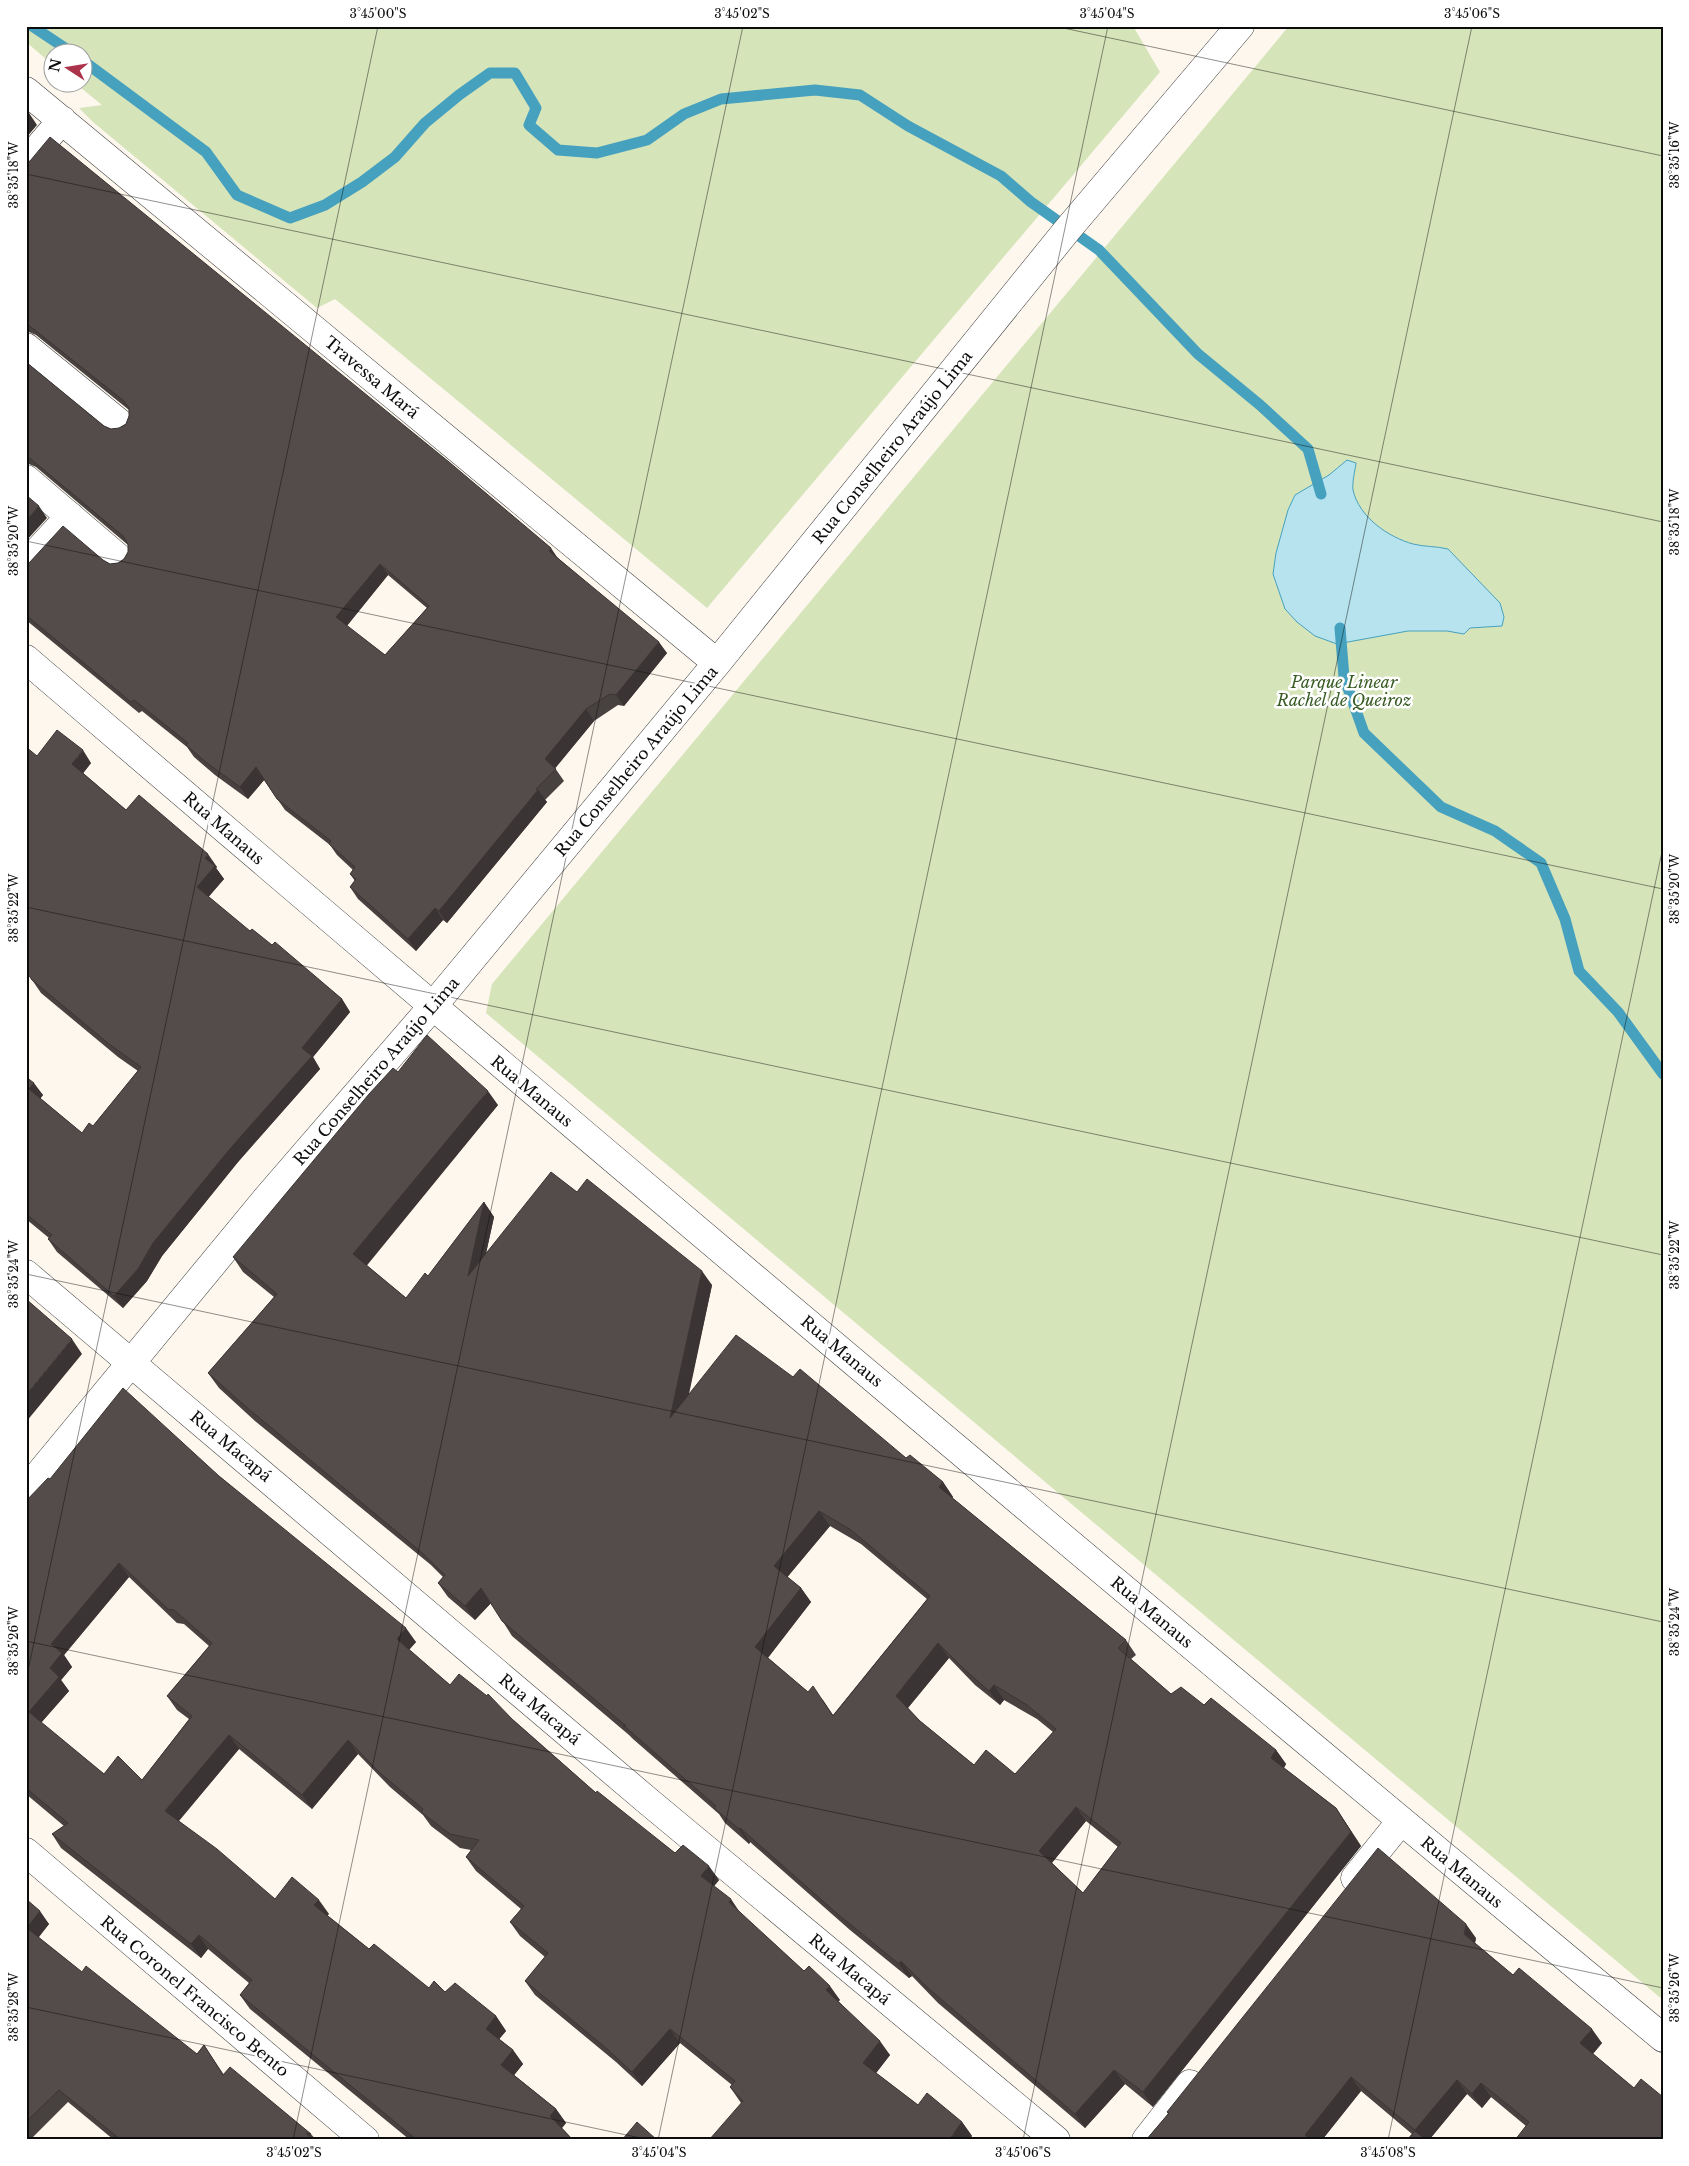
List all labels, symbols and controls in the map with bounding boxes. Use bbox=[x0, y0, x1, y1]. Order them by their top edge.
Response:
text: 3°45'00"S bbox=[350, 6, 407, 21]
text: 3°45'02"S bbox=[714, 6, 770, 21]
text: 3°45'04"S bbox=[1079, 6, 1135, 21]
text: 3°45'06"S bbox=[1444, 6, 1500, 21]
north arrow bbox=[42, 42, 92, 92]
text: N bbox=[45, 57, 65, 74]
text: 38°35'16"W bbox=[1667, 121, 1682, 189]
text: 38°35'18"W bbox=[6, 141, 21, 208]
street label: Travessa Mará bbox=[321, 332, 423, 422]
street label: Rua Conselheiro Araújo Lima bbox=[808, 346, 976, 548]
text: 38°35'18"W bbox=[1667, 488, 1682, 555]
text: 38°35'20"W bbox=[6, 505, 21, 576]
street label: Rua Conselheiro Araújo Lima bbox=[550, 662, 722, 860]
park label: Parque Linear Rachel de Queiroz bbox=[1276, 672, 1411, 710]
street label: Rua Manaus bbox=[179, 787, 269, 869]
text: 38°35'20"W bbox=[1667, 853, 1682, 924]
text: 38°35'22"W bbox=[6, 873, 21, 942]
street label: Rua Conselheiro Araújo Lima bbox=[289, 973, 463, 1169]
street label: Rua Manaus bbox=[487, 1051, 577, 1131]
text: 38°35'22"W bbox=[1667, 1220, 1682, 1289]
text: 38°35'24"W bbox=[6, 1239, 21, 1308]
street label: Rua Manaus bbox=[797, 1311, 887, 1391]
street label: Rua Macapá bbox=[186, 1406, 276, 1486]
street label: Rua Manaus bbox=[1107, 1572, 1197, 1652]
text: 38°35'24"W bbox=[1667, 1587, 1682, 1656]
text: 38°35'26"W bbox=[6, 1606, 21, 1676]
street label: Rua Macapá bbox=[495, 1669, 585, 1749]
street label: Rua Manaus bbox=[1417, 1832, 1507, 1912]
street label: Rua Coronel Francisco Bento bbox=[97, 1911, 293, 2081]
street label: Rua Macapá bbox=[805, 1929, 895, 2009]
text: 38°35'26"W bbox=[1667, 1953, 1682, 2023]
text: 38°35'28"W bbox=[6, 1972, 21, 2041]
text: 3°45'02"S bbox=[266, 2145, 322, 2160]
text: 3°45'04"S bbox=[631, 2145, 687, 2160]
text: 3°45'06"S bbox=[995, 2145, 1051, 2160]
text: 3°45'08"S bbox=[1360, 2145, 1416, 2160]

